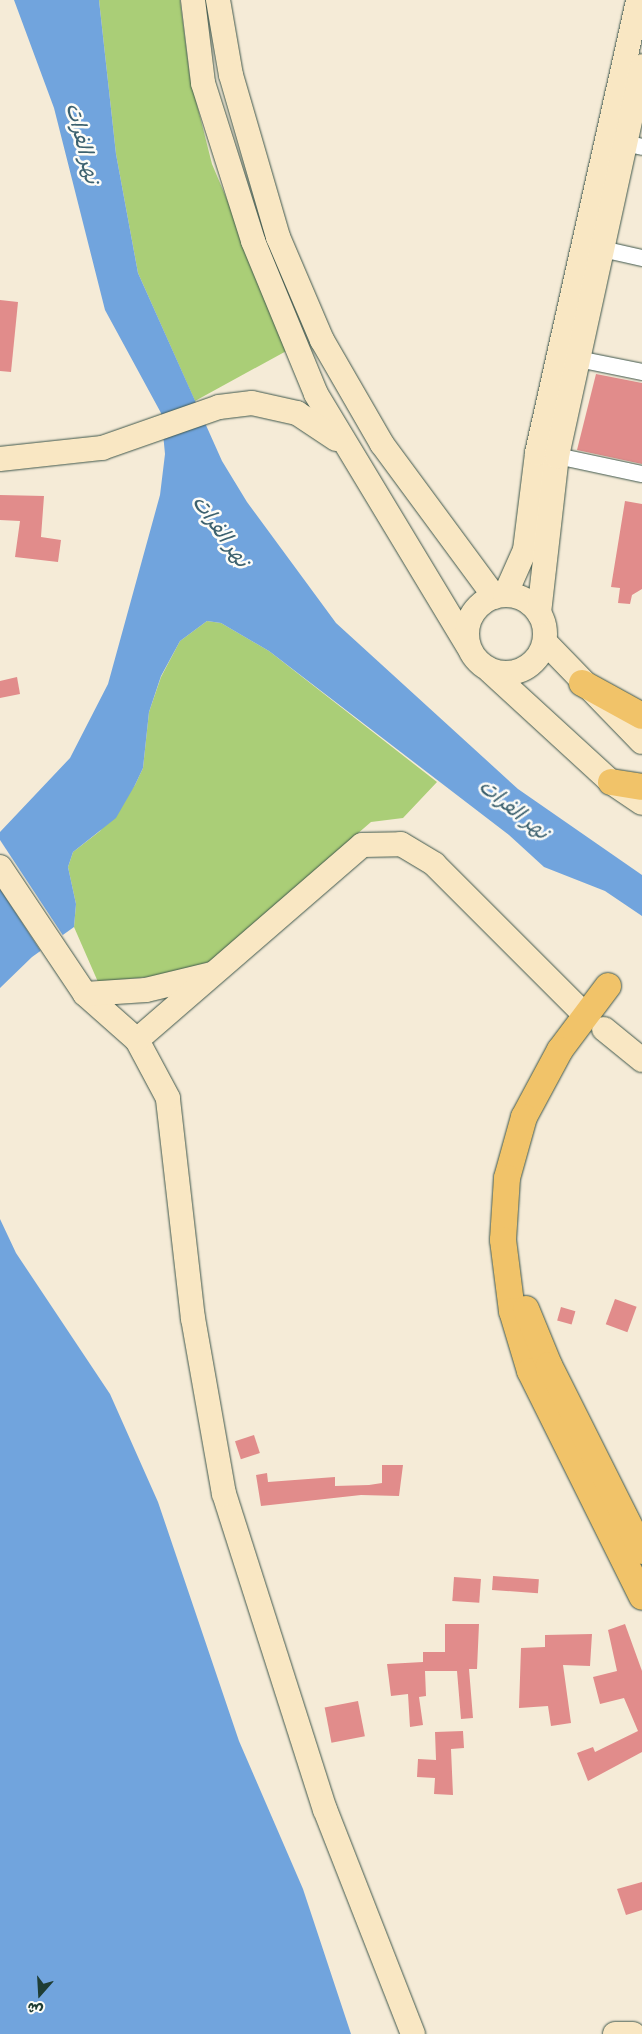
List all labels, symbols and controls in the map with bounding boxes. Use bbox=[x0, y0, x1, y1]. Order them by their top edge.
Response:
water label: نهر الفرات bbox=[61, 100, 105, 186]
water label: نهر الفرات bbox=[187, 490, 255, 572]
water label: نهر الفرات bbox=[474, 773, 554, 845]
north arrow bbox=[15, 1969, 65, 2019]
text: ش bbox=[25, 1998, 45, 2019]

